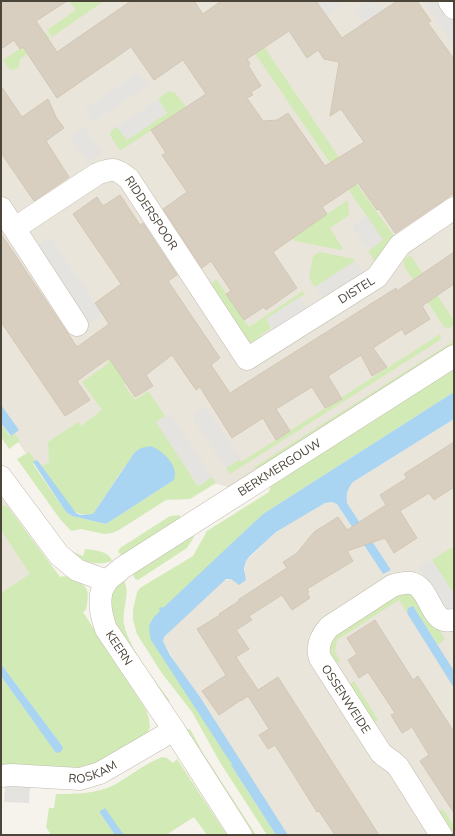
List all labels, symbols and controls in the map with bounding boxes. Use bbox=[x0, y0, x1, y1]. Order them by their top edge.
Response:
street label: RIDDERSPOOR bbox=[121, 173, 181, 253]
street label: DISTEL bbox=[335, 272, 378, 307]
street label: BERKMERGOUW bbox=[235, 435, 324, 500]
street label: KEERN bbox=[102, 628, 136, 668]
street label: OSSENWEIDE bbox=[318, 662, 374, 736]
street label: ROSKAM bbox=[68, 757, 120, 788]

